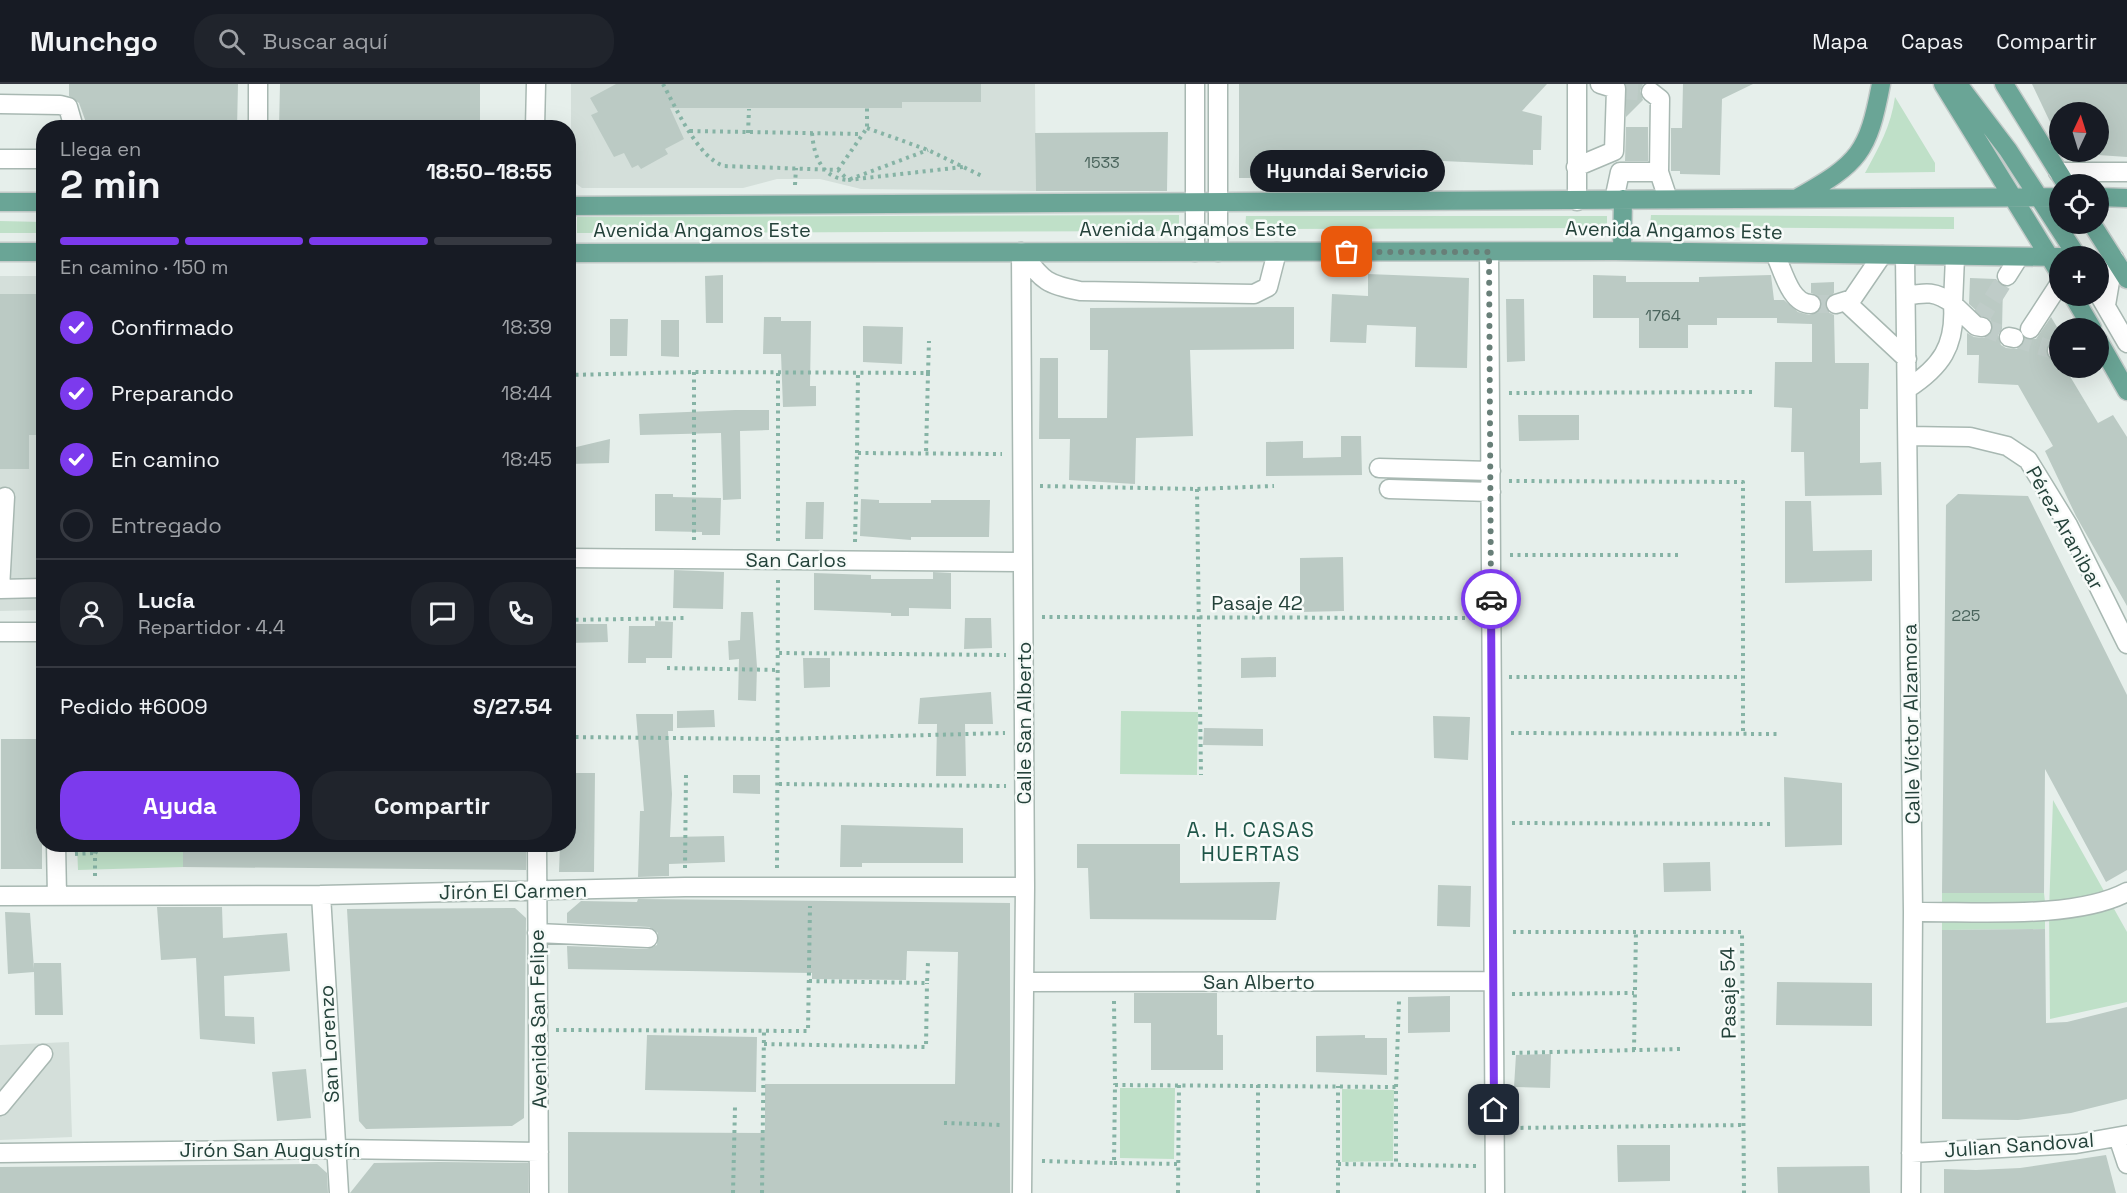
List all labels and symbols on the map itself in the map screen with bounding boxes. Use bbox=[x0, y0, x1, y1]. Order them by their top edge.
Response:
north arrow bbox=[2049, 102, 2109, 162]
callout: Hyundai Servicio bbox=[1250, 150, 1444, 192]
house number: 1533 bbox=[1084, 152, 1120, 173]
street label: Avenida Angamos Este bbox=[1565, 215, 1783, 245]
street label: Avenida Angamos Este bbox=[1079, 216, 1297, 242]
street label: Avenida Angamos Este bbox=[593, 217, 811, 243]
pin bbox=[1321, 226, 1372, 277]
house number: 1764 bbox=[1645, 305, 1681, 326]
street label: Pérez Aranibar bbox=[2020, 461, 2110, 595]
street label: San Carlos bbox=[746, 547, 846, 573]
courier bbox=[1461, 569, 1521, 629]
street label: Pasaje 42 bbox=[1211, 590, 1303, 616]
house number: 225 bbox=[1952, 605, 1980, 626]
street label: Calle Víctor Alzamora bbox=[1896, 623, 1926, 825]
street label: Calle San Alberto bbox=[1011, 642, 1037, 804]
district label: A. H. CASAS HUERTAS bbox=[1187, 816, 1315, 867]
street label: Jirón El Carmen bbox=[439, 877, 587, 905]
street label: Avenida San Felipe bbox=[523, 929, 553, 1109]
street label: Pasaje 54 bbox=[1714, 947, 1742, 1039]
street label: San Alberto bbox=[1203, 969, 1315, 995]
street label: San Lorenzo bbox=[313, 984, 345, 1104]
pin bbox=[1468, 1084, 1519, 1135]
street label: Julian Sandoval bbox=[1943, 1127, 2095, 1163]
street label: Jirón San Augustín bbox=[179, 1137, 361, 1163]

